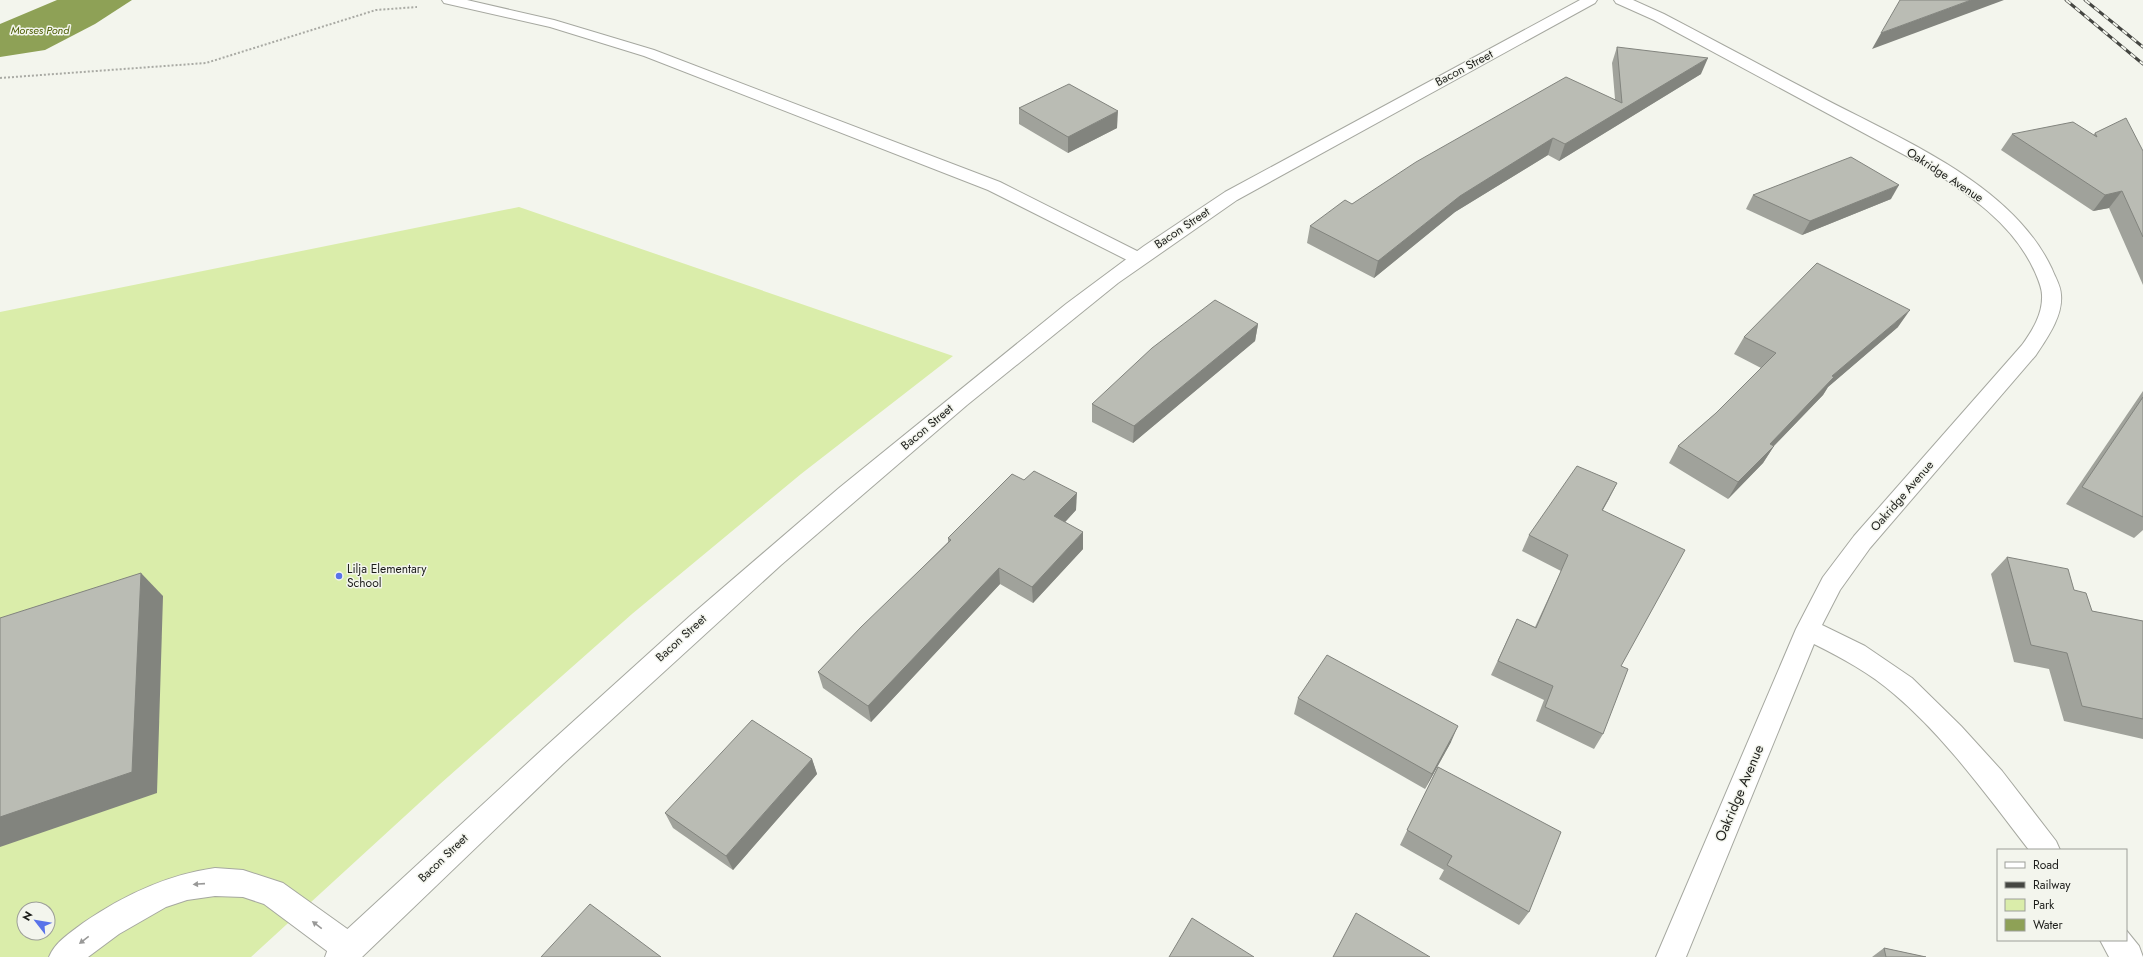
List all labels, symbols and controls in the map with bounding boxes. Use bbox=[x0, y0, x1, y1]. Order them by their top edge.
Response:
water label: Morses Pond bbox=[11, 22, 70, 38]
street label: Bacon Street bbox=[1432, 45, 1496, 91]
street label: Oakridge Avenue bbox=[1903, 143, 1987, 207]
street label: Bacon Street bbox=[1151, 203, 1213, 253]
street label: Bacon Street bbox=[897, 400, 957, 454]
street label: Oakridge Avenue bbox=[1866, 457, 1938, 535]
place label: Lilja Elementary School bbox=[347, 560, 427, 592]
marker: Lilja Elementary School bbox=[334, 571, 344, 581]
street label: Bacon Street bbox=[651, 610, 711, 666]
street label: Oakridge Avenue bbox=[1710, 742, 1768, 844]
street label: Bacon Street bbox=[414, 829, 472, 886]
legend bbox=[1997, 849, 2127, 941]
text: Road bbox=[2033, 856, 2059, 874]
text: Railway bbox=[2033, 876, 2071, 894]
one-way arrow bbox=[193, 881, 205, 888]
text: Park bbox=[2033, 896, 2055, 914]
north arrow bbox=[16, 901, 56, 941]
text: N bbox=[18, 908, 37, 924]
text: Water bbox=[2033, 916, 2064, 934]
one-way arrow bbox=[312, 921, 323, 930]
one-way arrow bbox=[79, 936, 90, 945]

